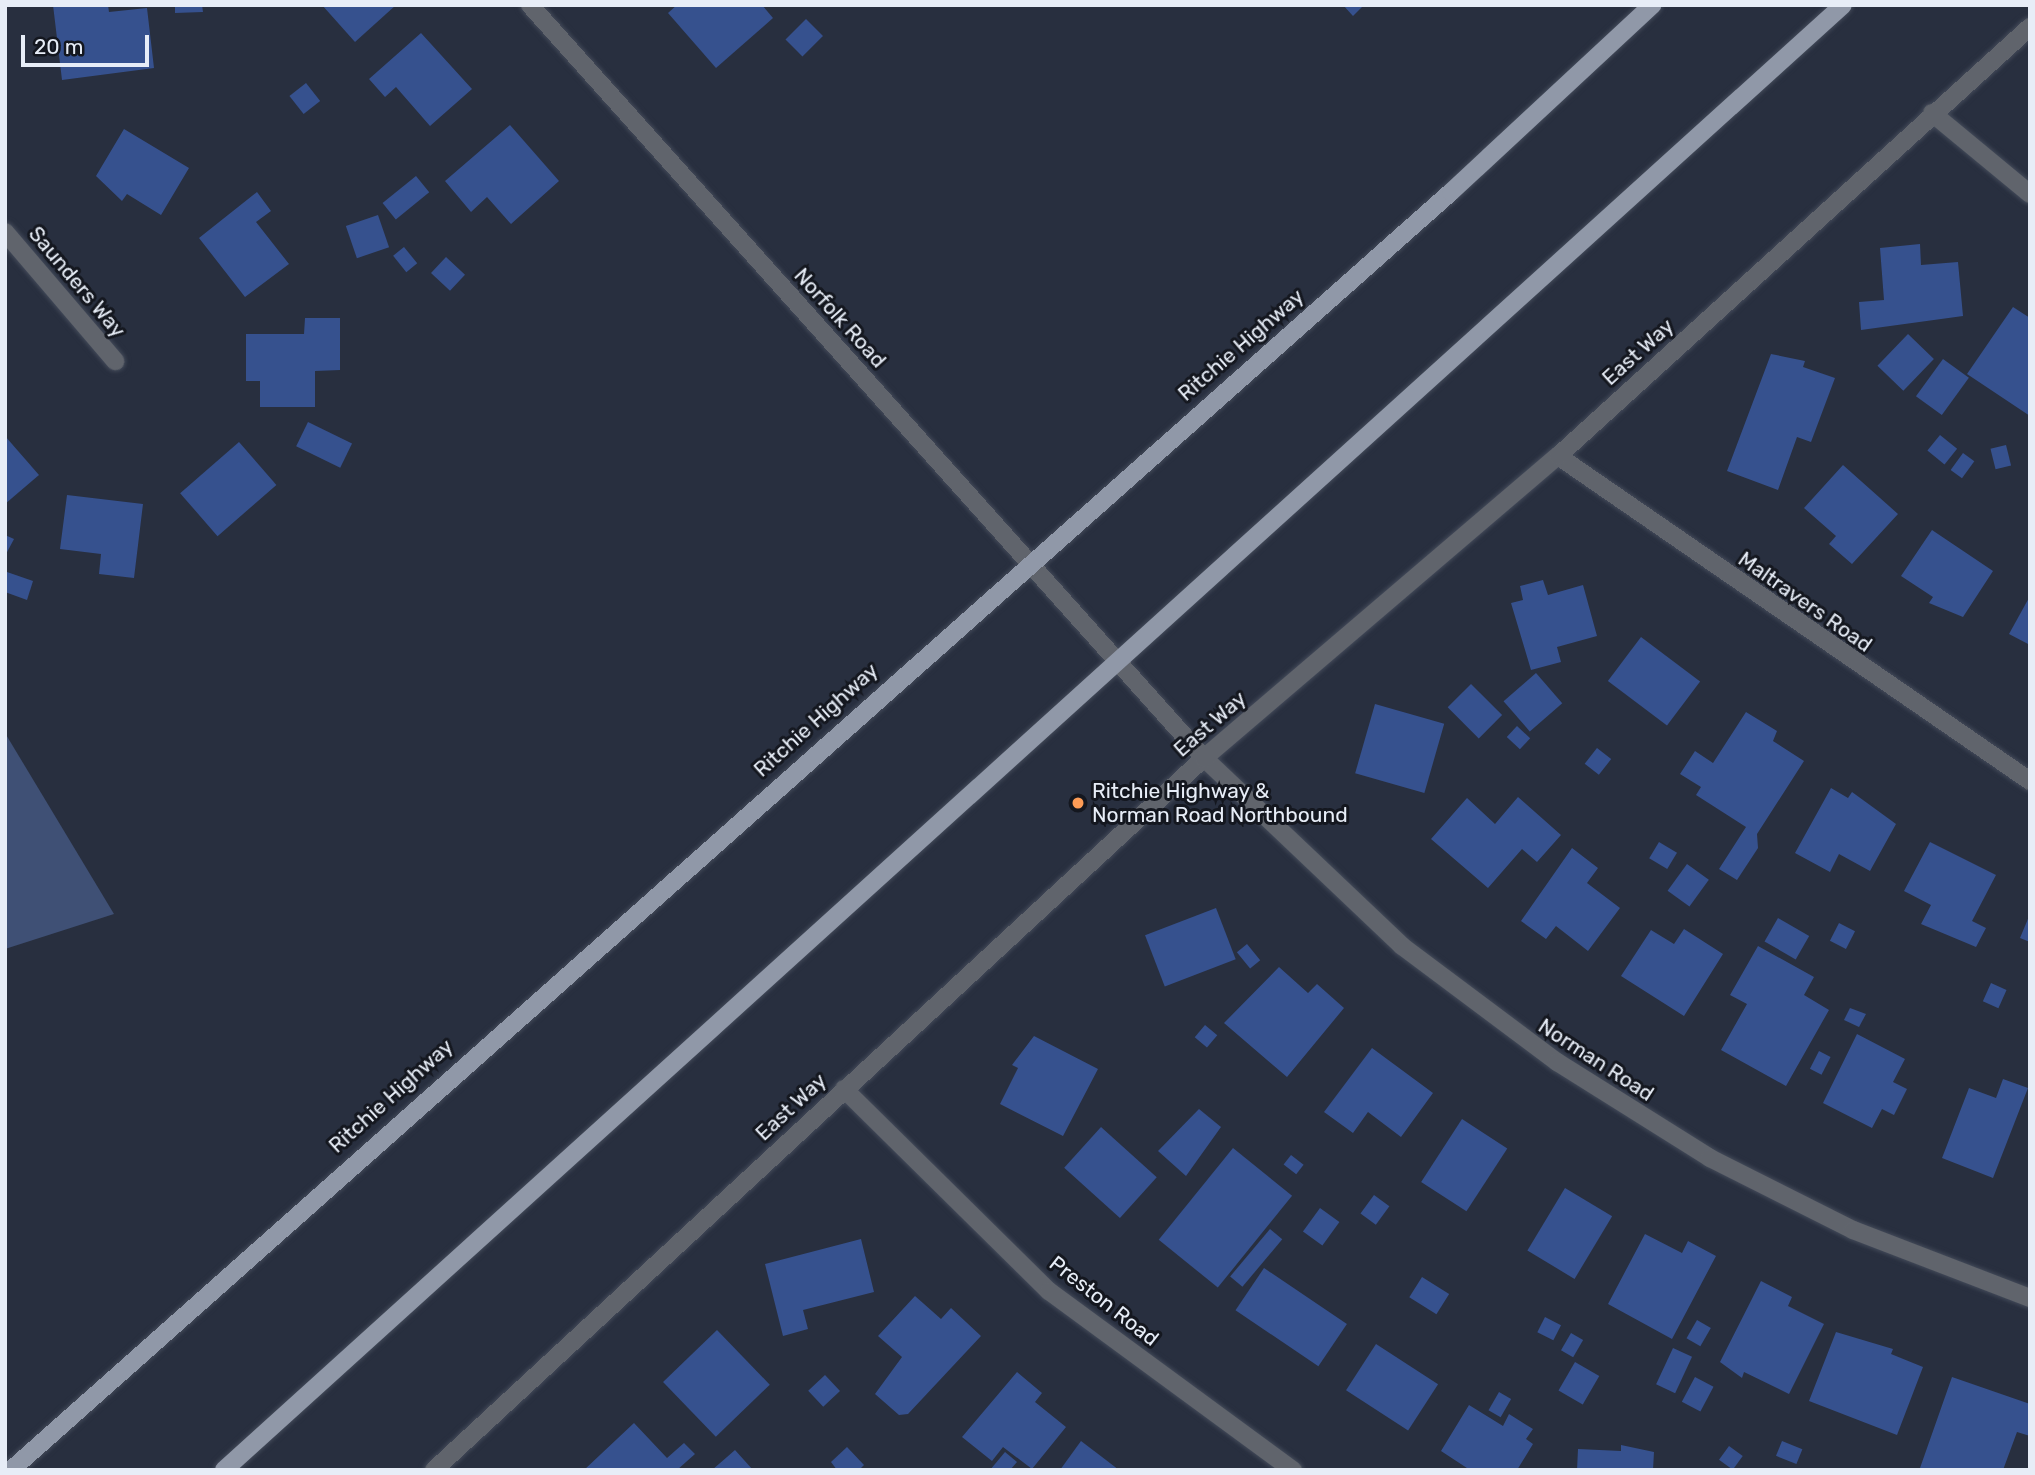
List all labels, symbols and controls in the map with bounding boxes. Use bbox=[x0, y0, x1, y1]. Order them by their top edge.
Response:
scale bar bbox=[24, 21, 152, 65]
text: 20 m bbox=[34, 34, 83, 59]
street label: Saunders Way bbox=[23, 221, 131, 343]
street label: Norfolk Road bbox=[789, 263, 891, 373]
street label: Ritchie Highway bbox=[1173, 284, 1309, 406]
street label: East Way bbox=[1597, 313, 1679, 391]
street label: Maltravers Road bbox=[1733, 547, 1877, 657]
street label: Ritchie Highway bbox=[749, 658, 883, 782]
street label: East Way bbox=[1169, 686, 1251, 762]
place label: Ritchie Highway & Norman Road Northbound bbox=[1092, 778, 1348, 828]
marker: Ritchie Highway & Norman Road Northbound bbox=[1070, 795, 1086, 811]
street label: Norman Road bbox=[1534, 1013, 1658, 1107]
street label: Ritchie Highway bbox=[324, 1034, 458, 1158]
street label: East Way bbox=[750, 1068, 832, 1146]
street label: Preston Road bbox=[1044, 1251, 1164, 1351]

